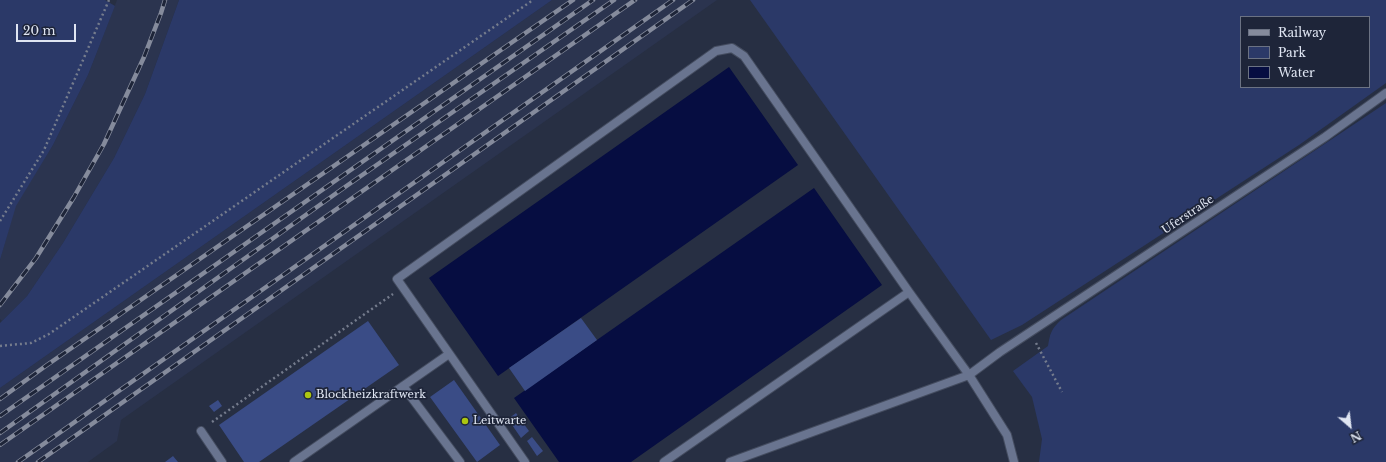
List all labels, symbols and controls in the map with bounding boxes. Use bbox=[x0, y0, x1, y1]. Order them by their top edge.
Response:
scale bar bbox=[18, 16, 78, 42]
legend bbox=[1240, 16, 1370, 88]
text: 20 m bbox=[23, 23, 55, 38]
text: Railway bbox=[1278, 25, 1326, 40]
text: Park bbox=[1278, 45, 1306, 60]
text: Water bbox=[1278, 65, 1315, 80]
street label: Uferstraße bbox=[1160, 193, 1216, 237]
place label: Blockheizkraftwerk bbox=[316, 388, 426, 402]
marker: Blockheizkraftwerk bbox=[303, 390, 313, 400]
north arrow bbox=[1330, 406, 1370, 446]
place label: Leitwarte bbox=[473, 414, 526, 428]
marker: Leitwarte bbox=[460, 416, 470, 426]
text: N bbox=[1348, 428, 1363, 445]

